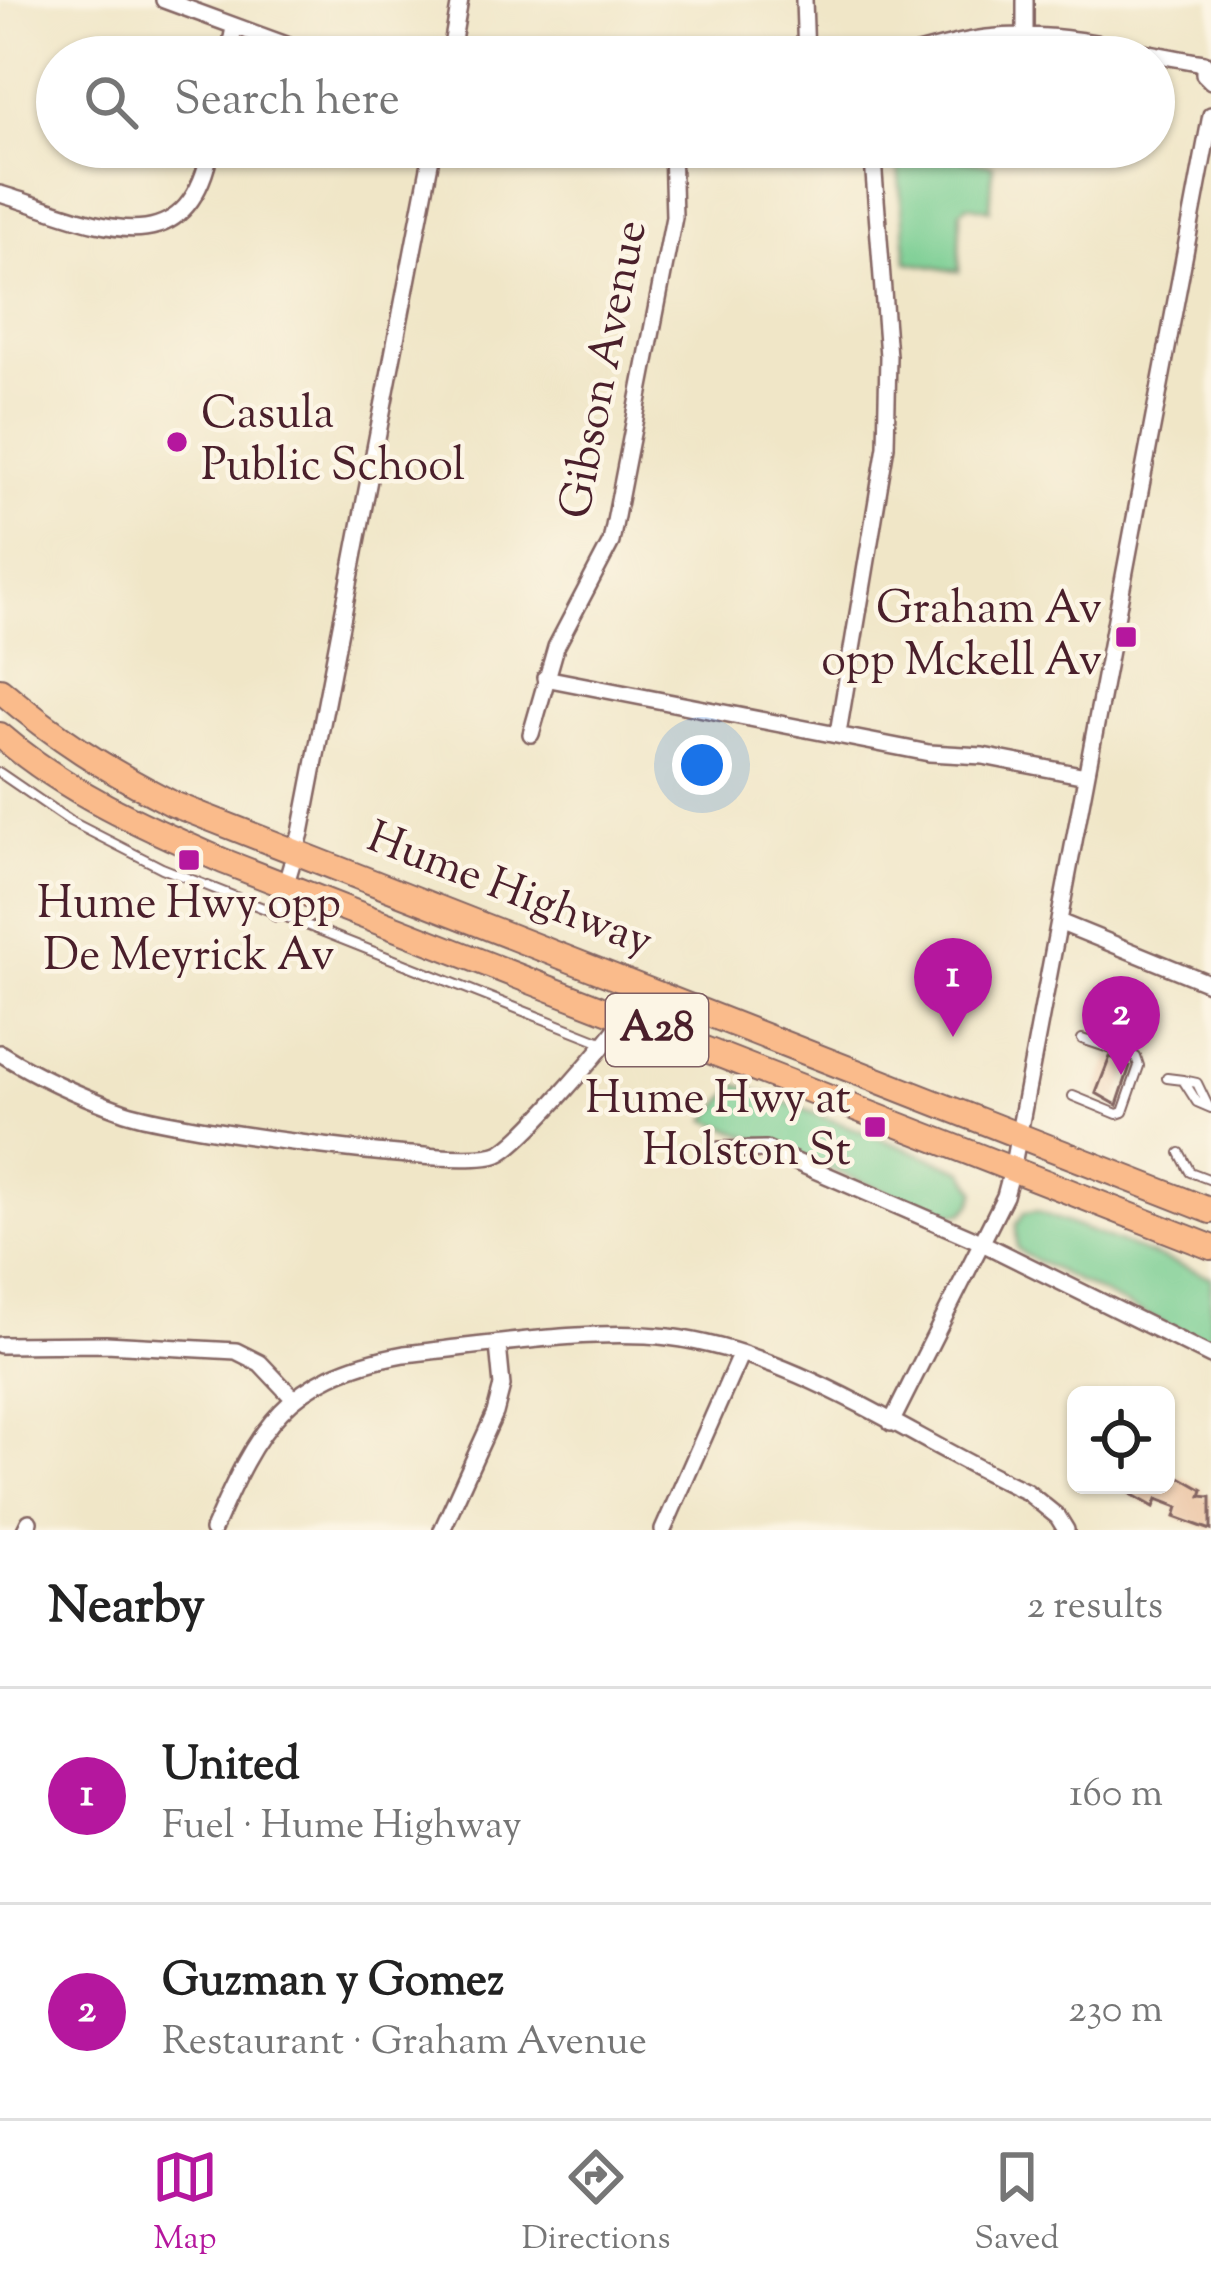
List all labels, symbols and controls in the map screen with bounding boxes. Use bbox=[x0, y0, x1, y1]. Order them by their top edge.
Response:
search box bbox=[36, 36, 1175, 168]
icon: search bbox=[78, 69, 144, 135]
text: Search here bbox=[174, 70, 400, 135]
street label: Gibson Avenue bbox=[545, 215, 667, 525]
place label: Casula Public School bbox=[201, 384, 465, 501]
marker: Casula Public School bbox=[164, 429, 190, 455]
place label: Graham Av opp Mckell Av bbox=[821, 579, 1102, 696]
marker: Graham Av opp Mckell Av bbox=[1113, 624, 1139, 650]
your location bbox=[672, 735, 732, 795]
street label: Hume Highway bbox=[357, 808, 661, 976]
marker: Hume Hwy opp De Meyrick Av bbox=[176, 847, 202, 873]
place label: Hume Hwy opp De Meyrick Av bbox=[37, 874, 341, 991]
pin: 1 bbox=[914, 938, 992, 1037]
pin: 2 bbox=[1082, 976, 1160, 1075]
road number: A28 bbox=[606, 994, 708, 1066]
place label: Hume Hwy at Holston St bbox=[585, 1069, 851, 1186]
marker: Hume Hwy at Holston St bbox=[862, 1114, 888, 1140]
map controls bbox=[1067, 1386, 1175, 1494]
button: locate bbox=[1067, 1386, 1175, 1494]
text: Nearby bbox=[48, 1572, 205, 1645]
text: 2 results bbox=[1027, 1580, 1163, 1636]
text: United bbox=[162, 1735, 300, 1800]
text: 1 bbox=[80, 1768, 94, 1824]
text: 160 m bbox=[1069, 1768, 1163, 1824]
text: Fuel · Hume Highway bbox=[162, 1800, 522, 1856]
text: Guzman y Gomez bbox=[162, 1951, 504, 2016]
text: 2 bbox=[78, 1984, 96, 2040]
text: 230 m bbox=[1068, 1984, 1163, 2040]
text: Restaurant · Graham Avenue bbox=[162, 2016, 647, 2072]
tab: Map bbox=[152, 2144, 218, 2264]
tab: Directions bbox=[522, 2144, 671, 2264]
tab: Saved bbox=[974, 2144, 1059, 2264]

